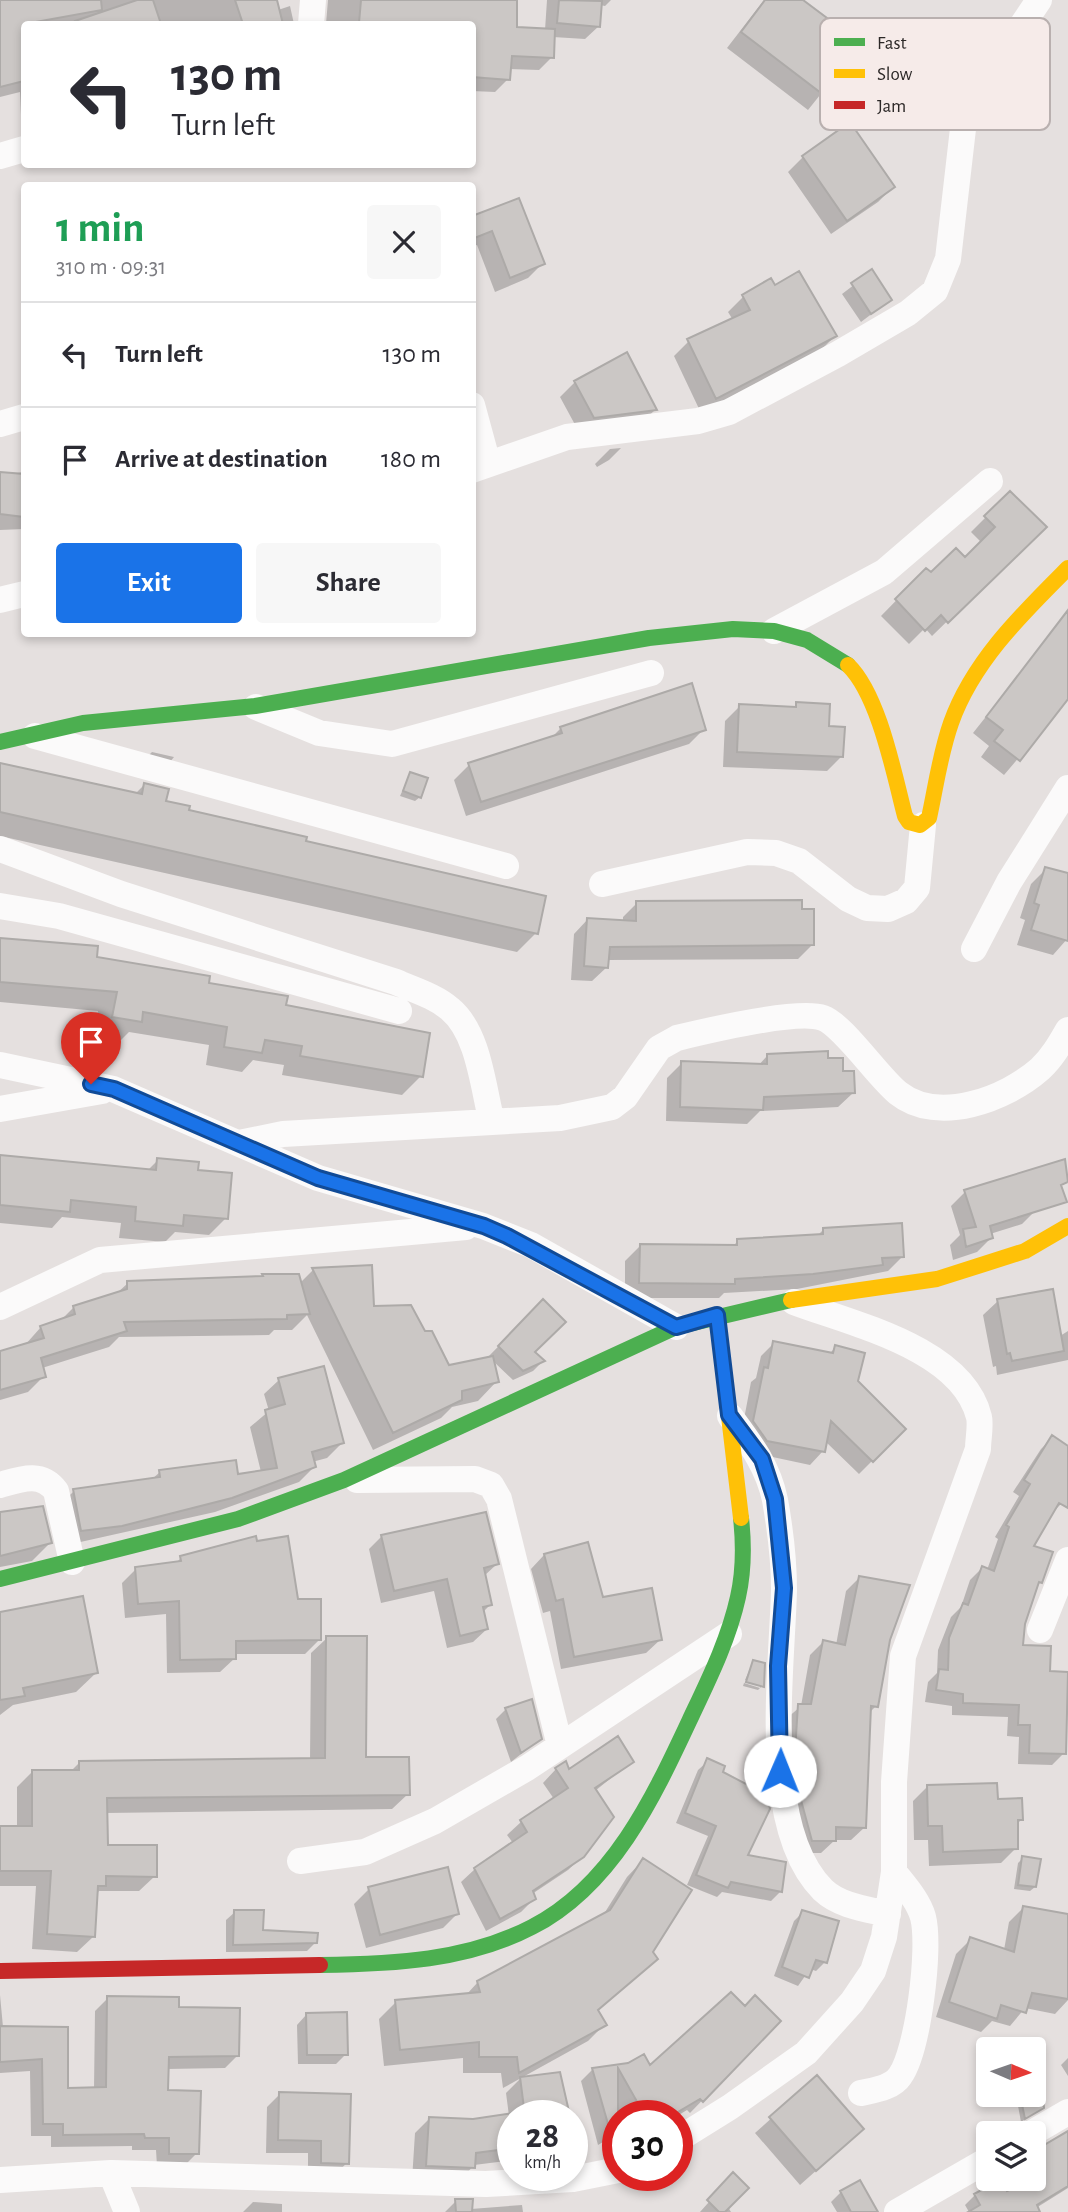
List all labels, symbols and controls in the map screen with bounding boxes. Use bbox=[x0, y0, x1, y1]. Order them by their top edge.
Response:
legend bbox=[820, 18, 1050, 130]
text: Fast bbox=[877, 34, 907, 53]
icon: left bbox=[56, 49, 147, 140]
text: 130 m bbox=[171, 51, 282, 100]
text: Slow bbox=[877, 65, 913, 84]
text: Jam bbox=[877, 97, 906, 116]
text: Turn left bbox=[171, 109, 275, 141]
button: close bbox=[367, 205, 441, 279]
text: 1 min bbox=[56, 207, 145, 249]
text: 310 m · 09:31 bbox=[56, 256, 166, 279]
icon: left bbox=[56, 336, 94, 374]
text: Turn left bbox=[115, 341, 203, 367]
text: 130 m bbox=[383, 341, 441, 367]
icon: arrive bbox=[56, 441, 94, 479]
text: Arrive at destination bbox=[115, 446, 328, 472]
text: 180 m bbox=[381, 446, 441, 472]
button: Exit bbox=[56, 543, 242, 623]
button: Share bbox=[256, 543, 441, 623]
pin bbox=[61, 1012, 121, 1084]
icon: arrive bbox=[72, 1023, 110, 1061]
position arrow bbox=[743, 1734, 817, 1808]
north arrow bbox=[976, 2037, 1046, 2107]
map controls bbox=[976, 2037, 1046, 2191]
speed limit sign: 30 bbox=[602, 2100, 693, 2191]
text: 28 bbox=[526, 2119, 559, 2154]
button: layers bbox=[976, 2121, 1046, 2191]
text: km/h bbox=[524, 2154, 561, 2172]

